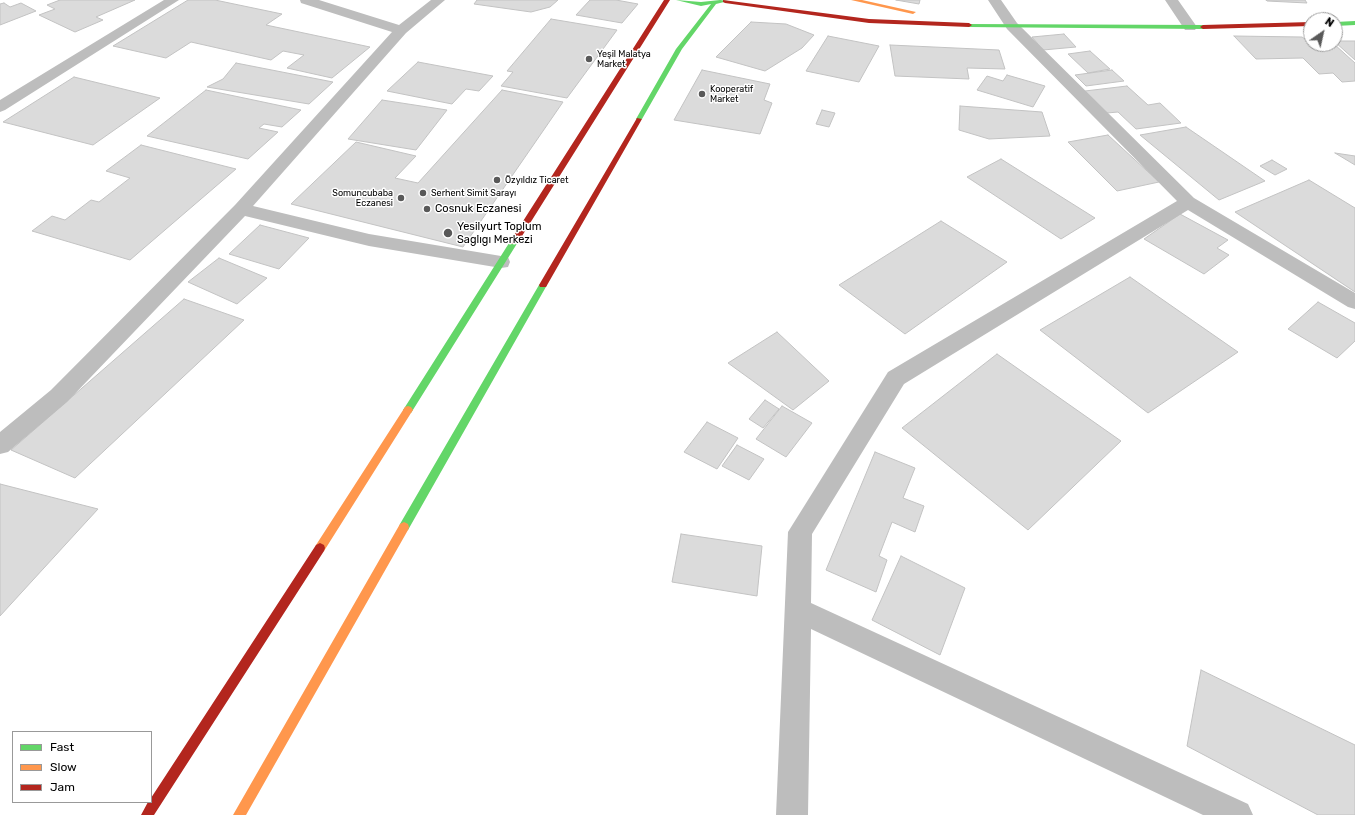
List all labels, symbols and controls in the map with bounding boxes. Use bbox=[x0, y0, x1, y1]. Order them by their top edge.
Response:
north arrow bbox=[1303, 12, 1343, 52]
text: N bbox=[1323, 15, 1336, 30]
place label: Yeşil Malatya Market bbox=[597, 49, 651, 70]
marker: Yeşil Malatya Market bbox=[584, 54, 594, 64]
place label: Kooperatif Market bbox=[710, 84, 753, 105]
marker: Kooperatif Market bbox=[697, 89, 707, 99]
marker: Özyıldız Ticaret bbox=[492, 175, 502, 185]
place label: Özyıldız Ticaret bbox=[505, 175, 568, 185]
place label: Somuncubaba Eczanesi bbox=[332, 188, 393, 209]
marker: Serhent Simit Sarayı bbox=[418, 188, 428, 198]
place label: Serhent Simit Sarayı bbox=[431, 188, 516, 198]
marker: Somuncubaba Eczanesi bbox=[396, 193, 406, 203]
place label: Cosnuk Eczanesi bbox=[435, 202, 521, 216]
marker: Cosnuk Eczanesi bbox=[422, 204, 432, 214]
place label: Yesilyurt Toplum Saglıgı Merkezi bbox=[457, 220, 541, 246]
marker: Yesilyurt Toplum Saglıgı Merkezi bbox=[442, 227, 454, 239]
legend bbox=[12, 731, 152, 803]
text: Fast bbox=[50, 740, 74, 754]
text: Slow bbox=[50, 760, 77, 774]
text: Jam bbox=[50, 780, 75, 794]

